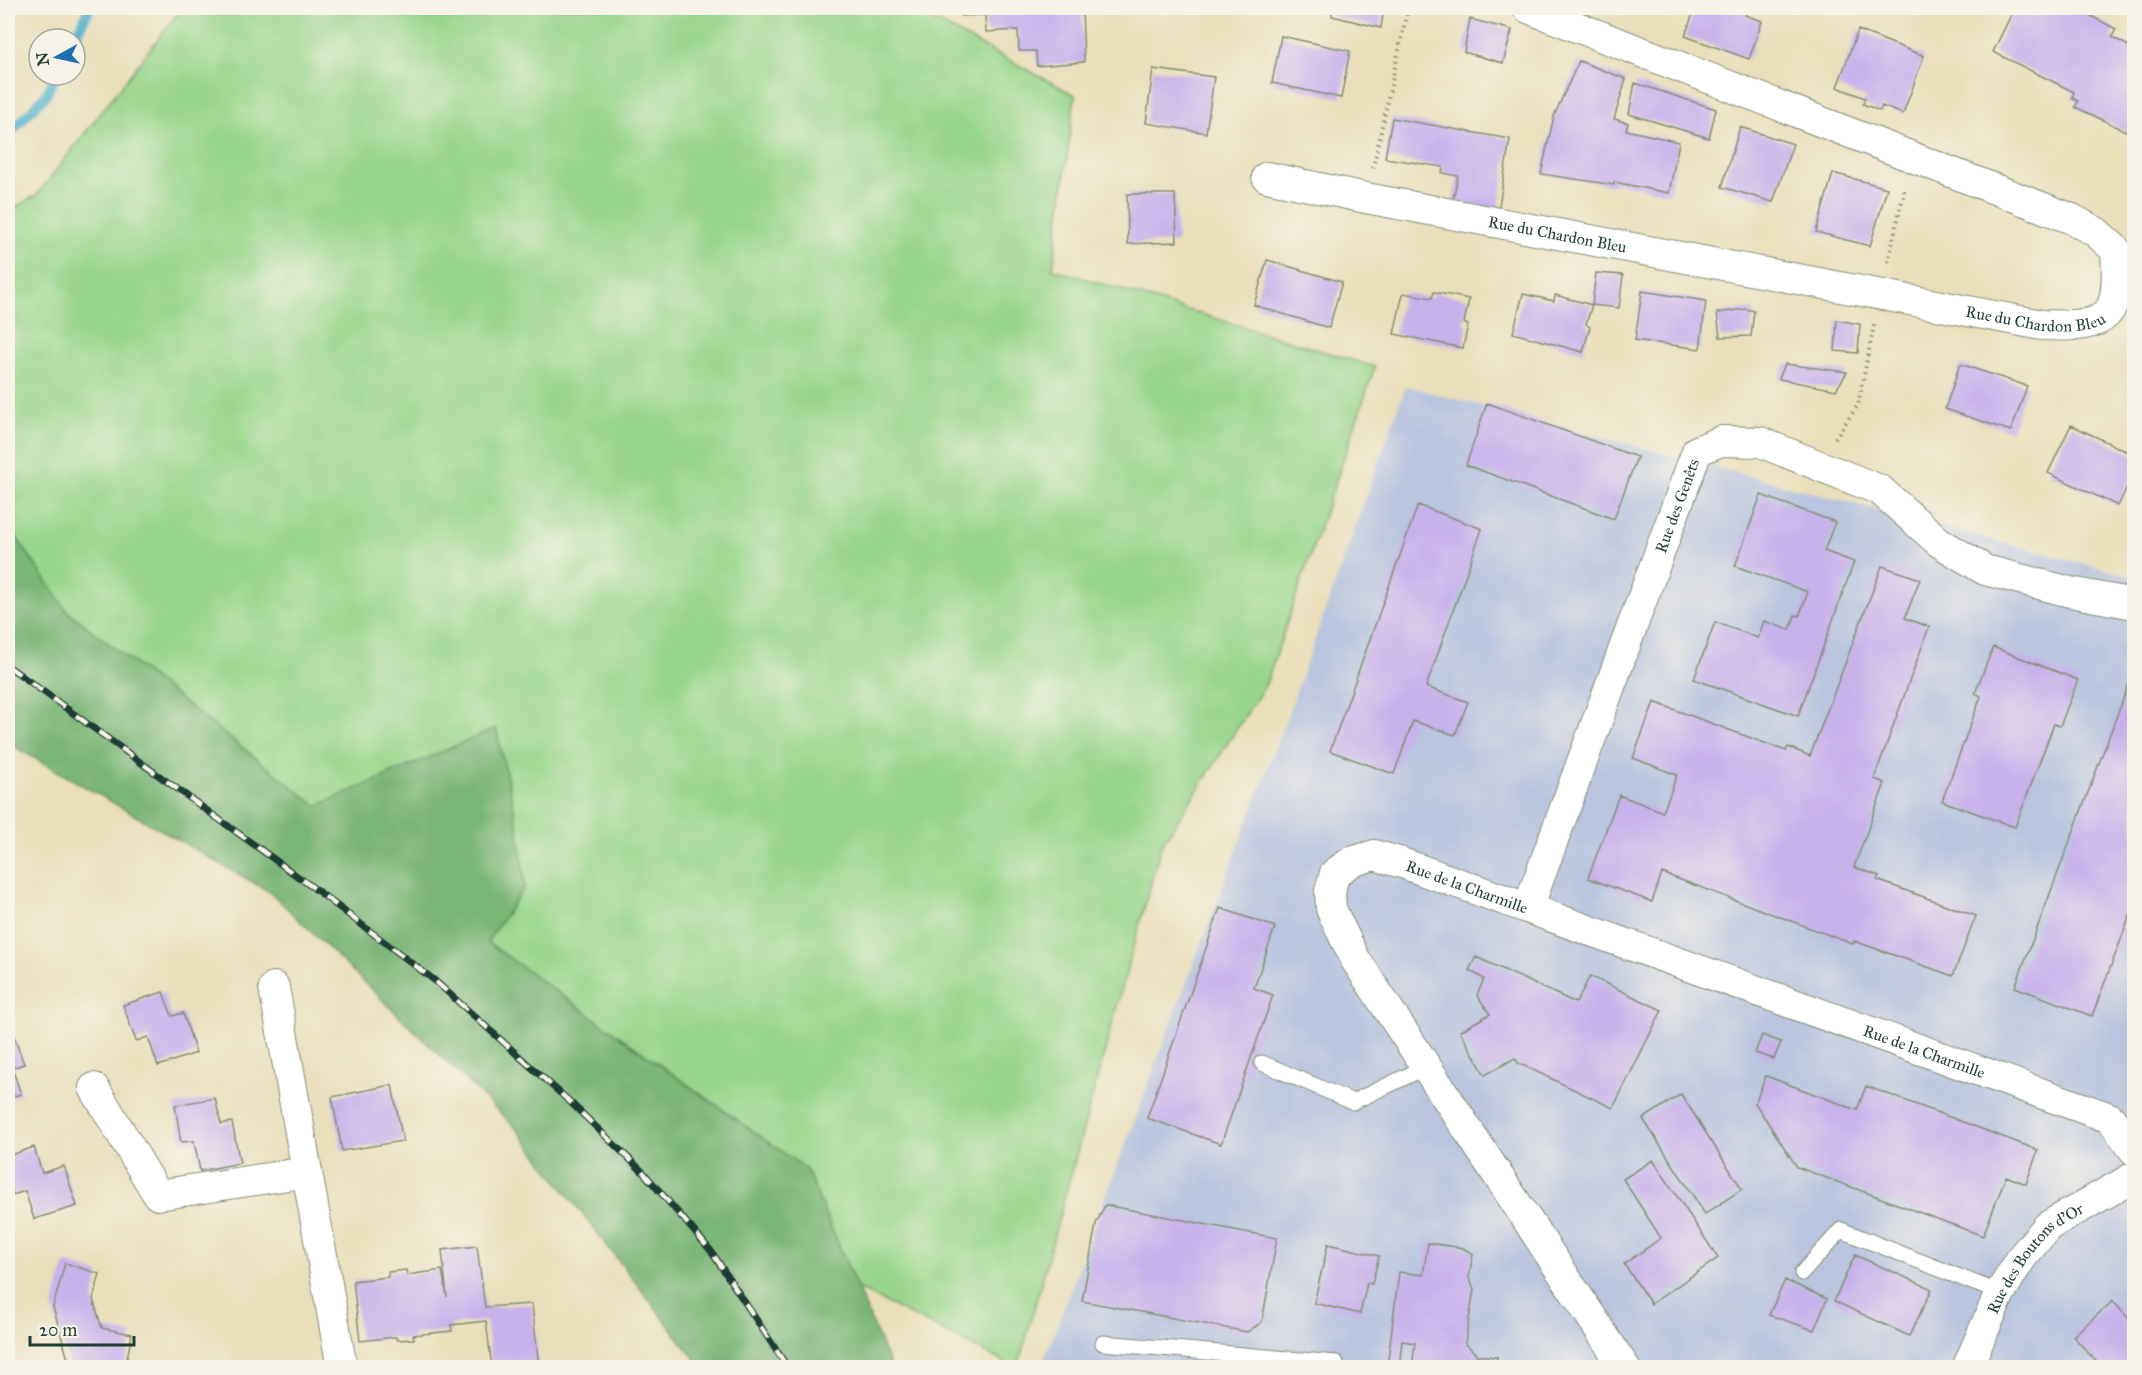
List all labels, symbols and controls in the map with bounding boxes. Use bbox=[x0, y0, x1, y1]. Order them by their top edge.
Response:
north arrow bbox=[27, 27, 87, 87]
text: N bbox=[32, 51, 53, 67]
street label: Rue du Chardon Bleu bbox=[1487, 212, 1629, 256]
street label: Rue du Chardon Bleu bbox=[1964, 301, 2109, 335]
street label: Rue des Genêts bbox=[1651, 456, 1703, 555]
street label: Rue de la Charmille bbox=[1404, 856, 1531, 917]
street label: Rue de la Charmille bbox=[1861, 1020, 1988, 1082]
street label: Rue des Boutons d'Or bbox=[1983, 1198, 2087, 1316]
scale bar bbox=[30, 1309, 134, 1347]
text: 20 m bbox=[39, 1319, 77, 1341]

